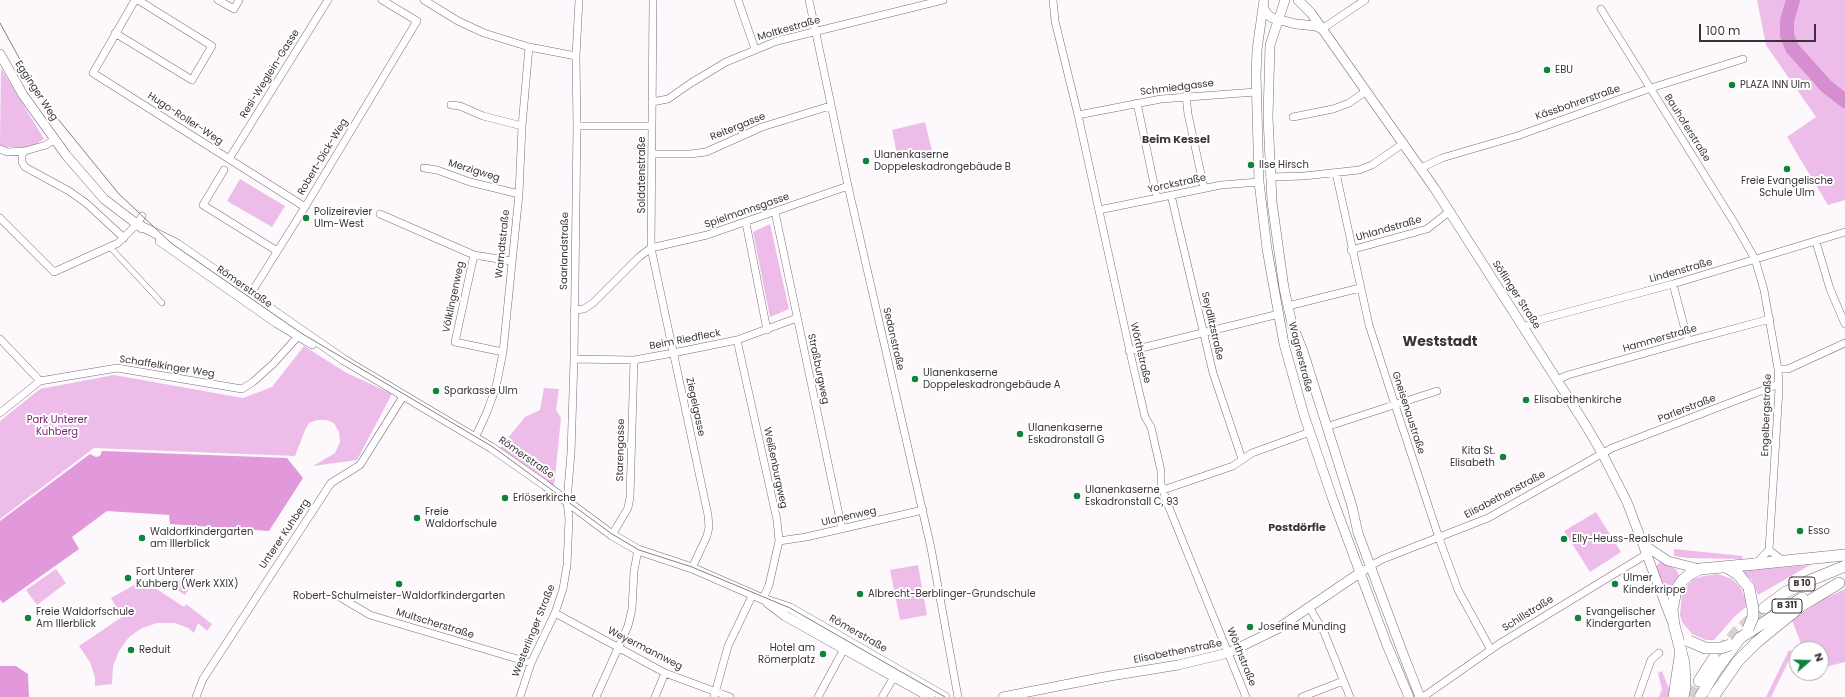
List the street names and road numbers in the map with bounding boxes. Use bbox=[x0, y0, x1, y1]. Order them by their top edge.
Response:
street label: Moltkestraße bbox=[756, 14, 822, 44]
street label: Resi-Weglein-Gasse bbox=[238, 27, 302, 121]
street label: Egginger Weg bbox=[12, 59, 60, 123]
street label: Schmiedgasse bbox=[1139, 78, 1215, 98]
street label: Kässbohrerstraße bbox=[1534, 83, 1622, 123]
street label: Hugo-Roller-Weg bbox=[145, 90, 225, 148]
street label: Bauhoferstraße bbox=[1661, 92, 1713, 164]
street label: Reitergasse bbox=[709, 110, 767, 144]
street label: Robert-Dick-Weg bbox=[295, 116, 351, 198]
street label: Soldatenstraße bbox=[636, 137, 648, 213]
street label: Merzigweg bbox=[447, 157, 501, 185]
street label: Yorckstraße bbox=[1147, 172, 1207, 196]
street label: Spielmannsgasse bbox=[703, 191, 791, 231]
street label: Warndtstraße bbox=[493, 209, 513, 279]
street label: Saarlandstraße bbox=[558, 212, 572, 290]
street label: Uhlandstraße bbox=[1355, 214, 1423, 244]
street label: Lindenstraße bbox=[1648, 256, 1714, 286]
street label: Söflinger Straße bbox=[1489, 258, 1543, 332]
street label: Völklingenweg bbox=[441, 260, 467, 334]
street label: Römerstraße bbox=[214, 263, 274, 311]
street label: Seydlitzstraße bbox=[1198, 291, 1226, 361]
street label: Sedanstraße bbox=[880, 306, 906, 372]
street label: Wörthstraße bbox=[1127, 321, 1153, 385]
street label: Wagnerstraße bbox=[1285, 321, 1315, 393]
street label: Hammerstraße bbox=[1622, 323, 1698, 355]
street label: Beim Riedfleck bbox=[648, 327, 722, 353]
street label: Straßburgweg bbox=[805, 333, 831, 405]
street label: Schaffelkinger Weg bbox=[118, 354, 216, 380]
street label: Gneisenaustraße bbox=[1389, 370, 1427, 456]
street label: Engelbergstraße bbox=[1760, 373, 1774, 457]
street label: Ziegelgasse bbox=[683, 377, 707, 437]
street label: Parlerstraße bbox=[1656, 392, 1718, 426]
street label: Starengasse bbox=[614, 419, 628, 481]
street label: Weißenburgweg bbox=[761, 426, 789, 510]
street label: Römerstraße bbox=[496, 434, 556, 482]
street label: Elisabethenstraße bbox=[1462, 469, 1548, 521]
street label: Unterer Kuhberg bbox=[257, 497, 313, 571]
street label: Ulanenweg bbox=[820, 505, 878, 529]
road number: B 10 bbox=[1789, 577, 1815, 591]
street label: Westerlinger Straße bbox=[510, 583, 558, 679]
street label: Schillstraße bbox=[1500, 594, 1556, 634]
road number: B 311 bbox=[1772, 599, 1802, 613]
street label: Multscherstraße bbox=[394, 606, 476, 642]
street label: Römerstraße bbox=[827, 613, 889, 655]
street label: Weyermannweg bbox=[606, 625, 684, 673]
street label: Wörthstraße bbox=[1224, 626, 1258, 688]
street label: Elisabethenstraße bbox=[1133, 638, 1223, 666]

